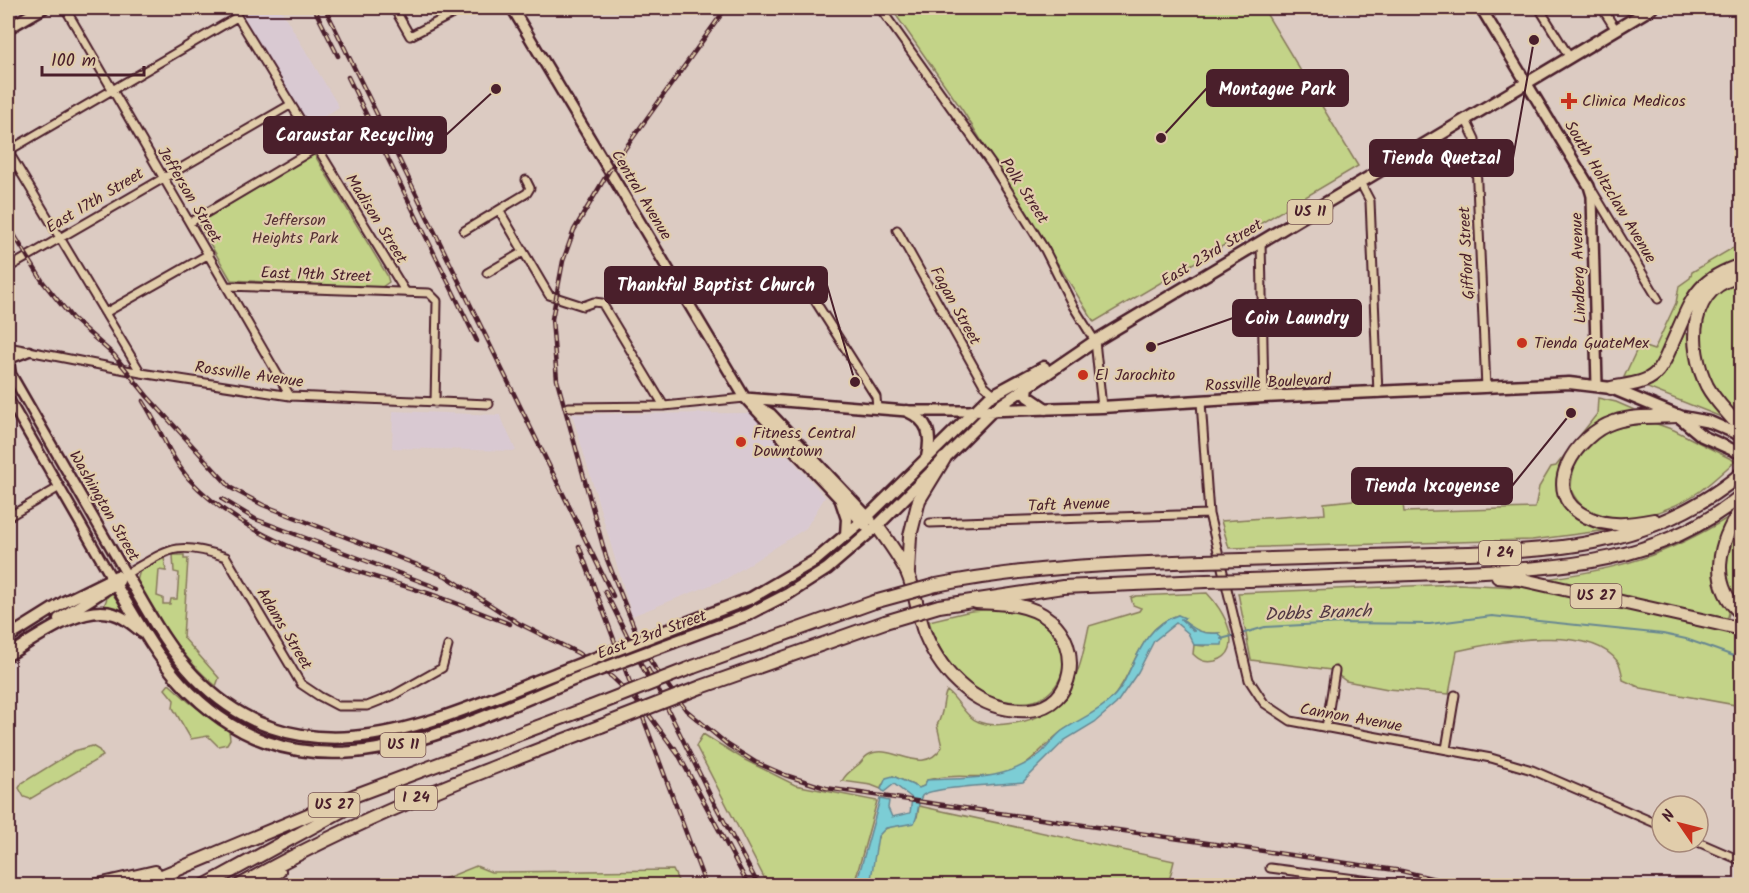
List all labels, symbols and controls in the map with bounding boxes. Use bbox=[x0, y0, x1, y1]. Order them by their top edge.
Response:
scale bar bbox=[42, 39, 144, 77]
text: 100 m bbox=[51, 47, 96, 76]
callout: Montague Park bbox=[1207, 70, 1348, 106]
text: Montague Park bbox=[1219, 76, 1336, 105]
place label: Clinica Medicos bbox=[1582, 89, 1686, 114]
marker: Clinica Medicos bbox=[1560, 92, 1578, 110]
street label: South Holtzclaw Avenue bbox=[1557, 116, 1663, 268]
callout: Caraustar Recycling bbox=[264, 117, 446, 153]
text: Caraustar Recycling bbox=[276, 122, 434, 151]
callout: Tienda Quetzal bbox=[1370, 140, 1513, 176]
street label: Jefferson Street bbox=[150, 142, 228, 249]
street label: Central Avenue bbox=[604, 145, 678, 245]
text: Tienda Quetzal bbox=[1381, 145, 1501, 174]
street label: Polk Street bbox=[993, 153, 1055, 230]
street label: East 17th Street bbox=[41, 161, 149, 240]
street label: Madison Street bbox=[339, 169, 414, 269]
road number: US 11 bbox=[1288, 200, 1332, 224]
street label: Gifford Street bbox=[1452, 205, 1482, 300]
park label: Jefferson Heights Park bbox=[252, 208, 339, 251]
street label: East 23rd Street bbox=[1156, 212, 1268, 293]
street label: Lindberg Avenue bbox=[1565, 212, 1593, 324]
street label: East 19th Street bbox=[260, 261, 373, 289]
street label: Fagan Street bbox=[923, 262, 987, 351]
callout: Thankful Baptist Church bbox=[605, 267, 827, 303]
text: Thankful Baptist Church bbox=[617, 272, 815, 301]
callout: Coin Laundry bbox=[1233, 300, 1361, 336]
text: Coin Laundry bbox=[1245, 305, 1350, 334]
place label: Tienda GuateMex bbox=[1534, 331, 1650, 356]
marker: Tienda GuateMex bbox=[1515, 336, 1529, 350]
street label: Rossville Avenue bbox=[193, 355, 305, 395]
place label: El Jarochito bbox=[1095, 363, 1175, 388]
street label: Rossville Boulevard bbox=[1204, 367, 1333, 399]
marker: El Jarochito bbox=[1076, 368, 1090, 382]
place label: Fitness Central Downtown bbox=[753, 421, 855, 464]
marker: Fitness Central Downtown bbox=[734, 435, 748, 449]
street label: Washington Street bbox=[62, 446, 146, 567]
callout: Tienda Ixcoyense bbox=[1352, 468, 1512, 504]
text: Tienda Ixcoyense bbox=[1364, 473, 1500, 502]
street label: Taft Avenue bbox=[1028, 491, 1110, 519]
road number: I 24 bbox=[1479, 541, 1521, 565]
street label: Adams Street bbox=[250, 583, 319, 675]
road number: US 27 bbox=[1570, 584, 1622, 608]
water label: Dobbs Branch bbox=[1264, 598, 1373, 630]
street label: East 23rd Street bbox=[594, 603, 711, 666]
street label: Cannon Avenue bbox=[1298, 697, 1404, 739]
road number: US 11 bbox=[380, 733, 426, 757]
road number: I 24 bbox=[395, 786, 437, 810]
road number: US 27 bbox=[308, 793, 360, 817]
north arrow bbox=[1650, 794, 1710, 854]
text: N bbox=[1656, 805, 1682, 828]

